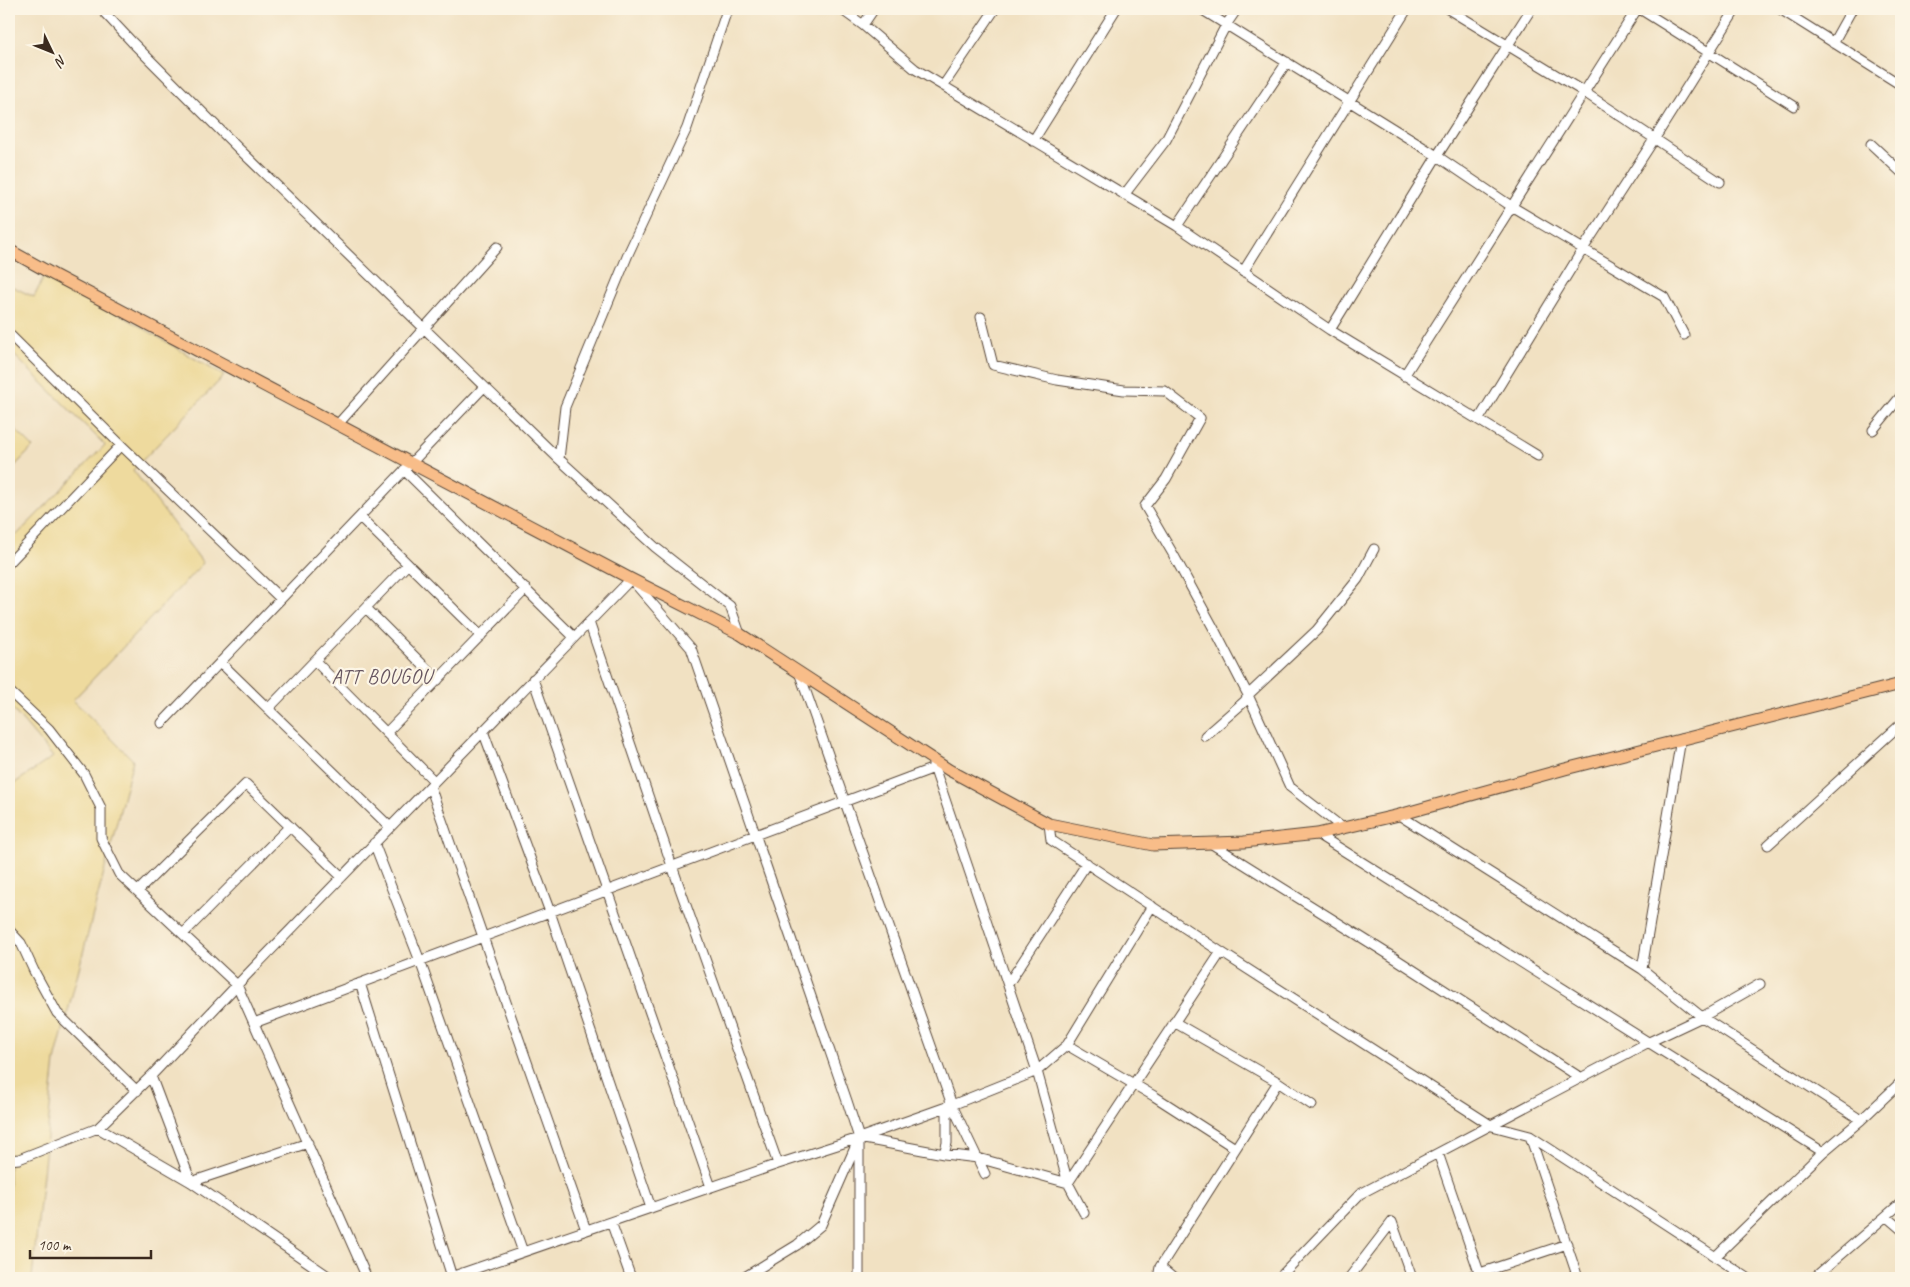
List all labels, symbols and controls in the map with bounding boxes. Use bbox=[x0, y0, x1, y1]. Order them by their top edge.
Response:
north arrow bbox=[28, 28, 78, 78]
text: N bbox=[50, 52, 70, 71]
district label: ATT BOUGOU bbox=[332, 664, 435, 689]
scale bar bbox=[30, 1227, 151, 1259]
text: 100 m bbox=[38, 1236, 72, 1255]

